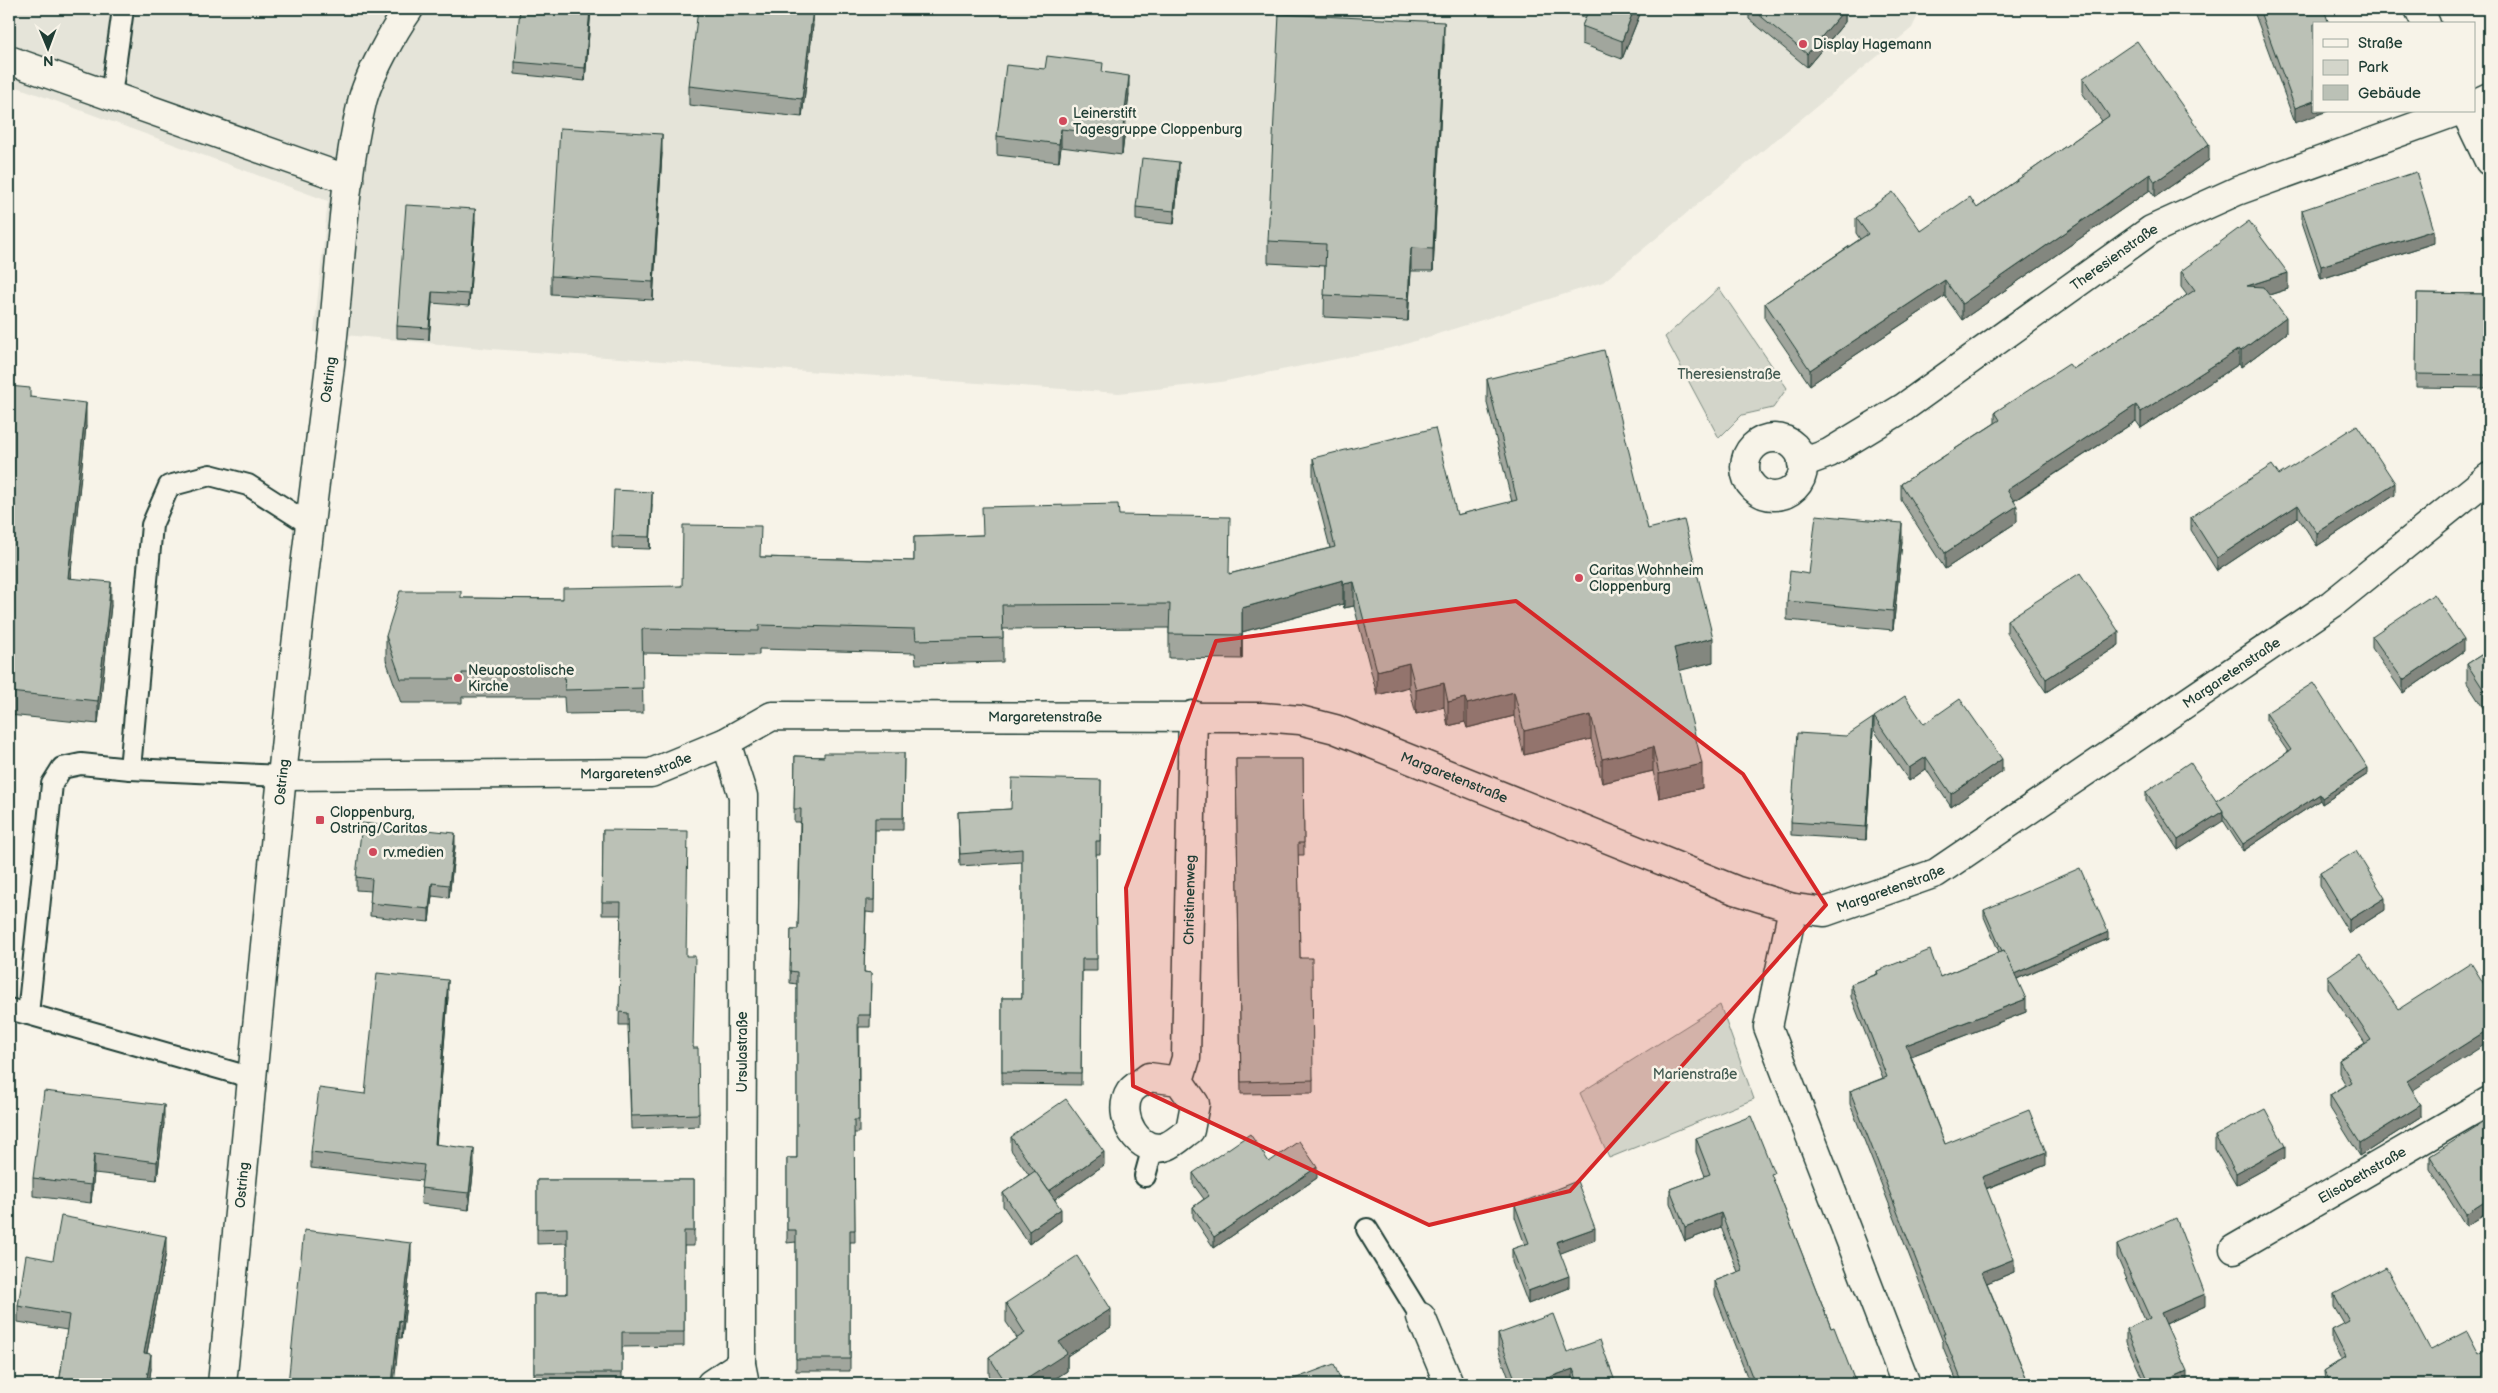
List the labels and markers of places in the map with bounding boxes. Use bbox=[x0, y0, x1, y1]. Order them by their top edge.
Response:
place label: Display Hagemann bbox=[1813, 36, 1932, 53]
marker: Display Hagemann bbox=[1797, 38, 1809, 50]
place label: Leinerstift Tagesgruppe Cloppenburg bbox=[1073, 105, 1242, 138]
marker: Leinerstift Tagesgruppe Cloppenburg bbox=[1057, 115, 1069, 127]
place label: Caritas Wohnheim Cloppenburg bbox=[1589, 562, 1704, 595]
marker: Caritas Wohnheim Cloppenburg bbox=[1573, 572, 1585, 584]
place label: Neuapostolische Kirche bbox=[468, 662, 574, 695]
marker: Neuapostolische Kirche bbox=[452, 672, 464, 684]
place label: Cloppenburg, Ostring/Caritas bbox=[330, 804, 427, 837]
marker: Cloppenburg, Ostring/Caritas bbox=[314, 814, 326, 826]
place label: rv.medien bbox=[383, 844, 444, 861]
marker: rv.medien bbox=[367, 846, 379, 858]

